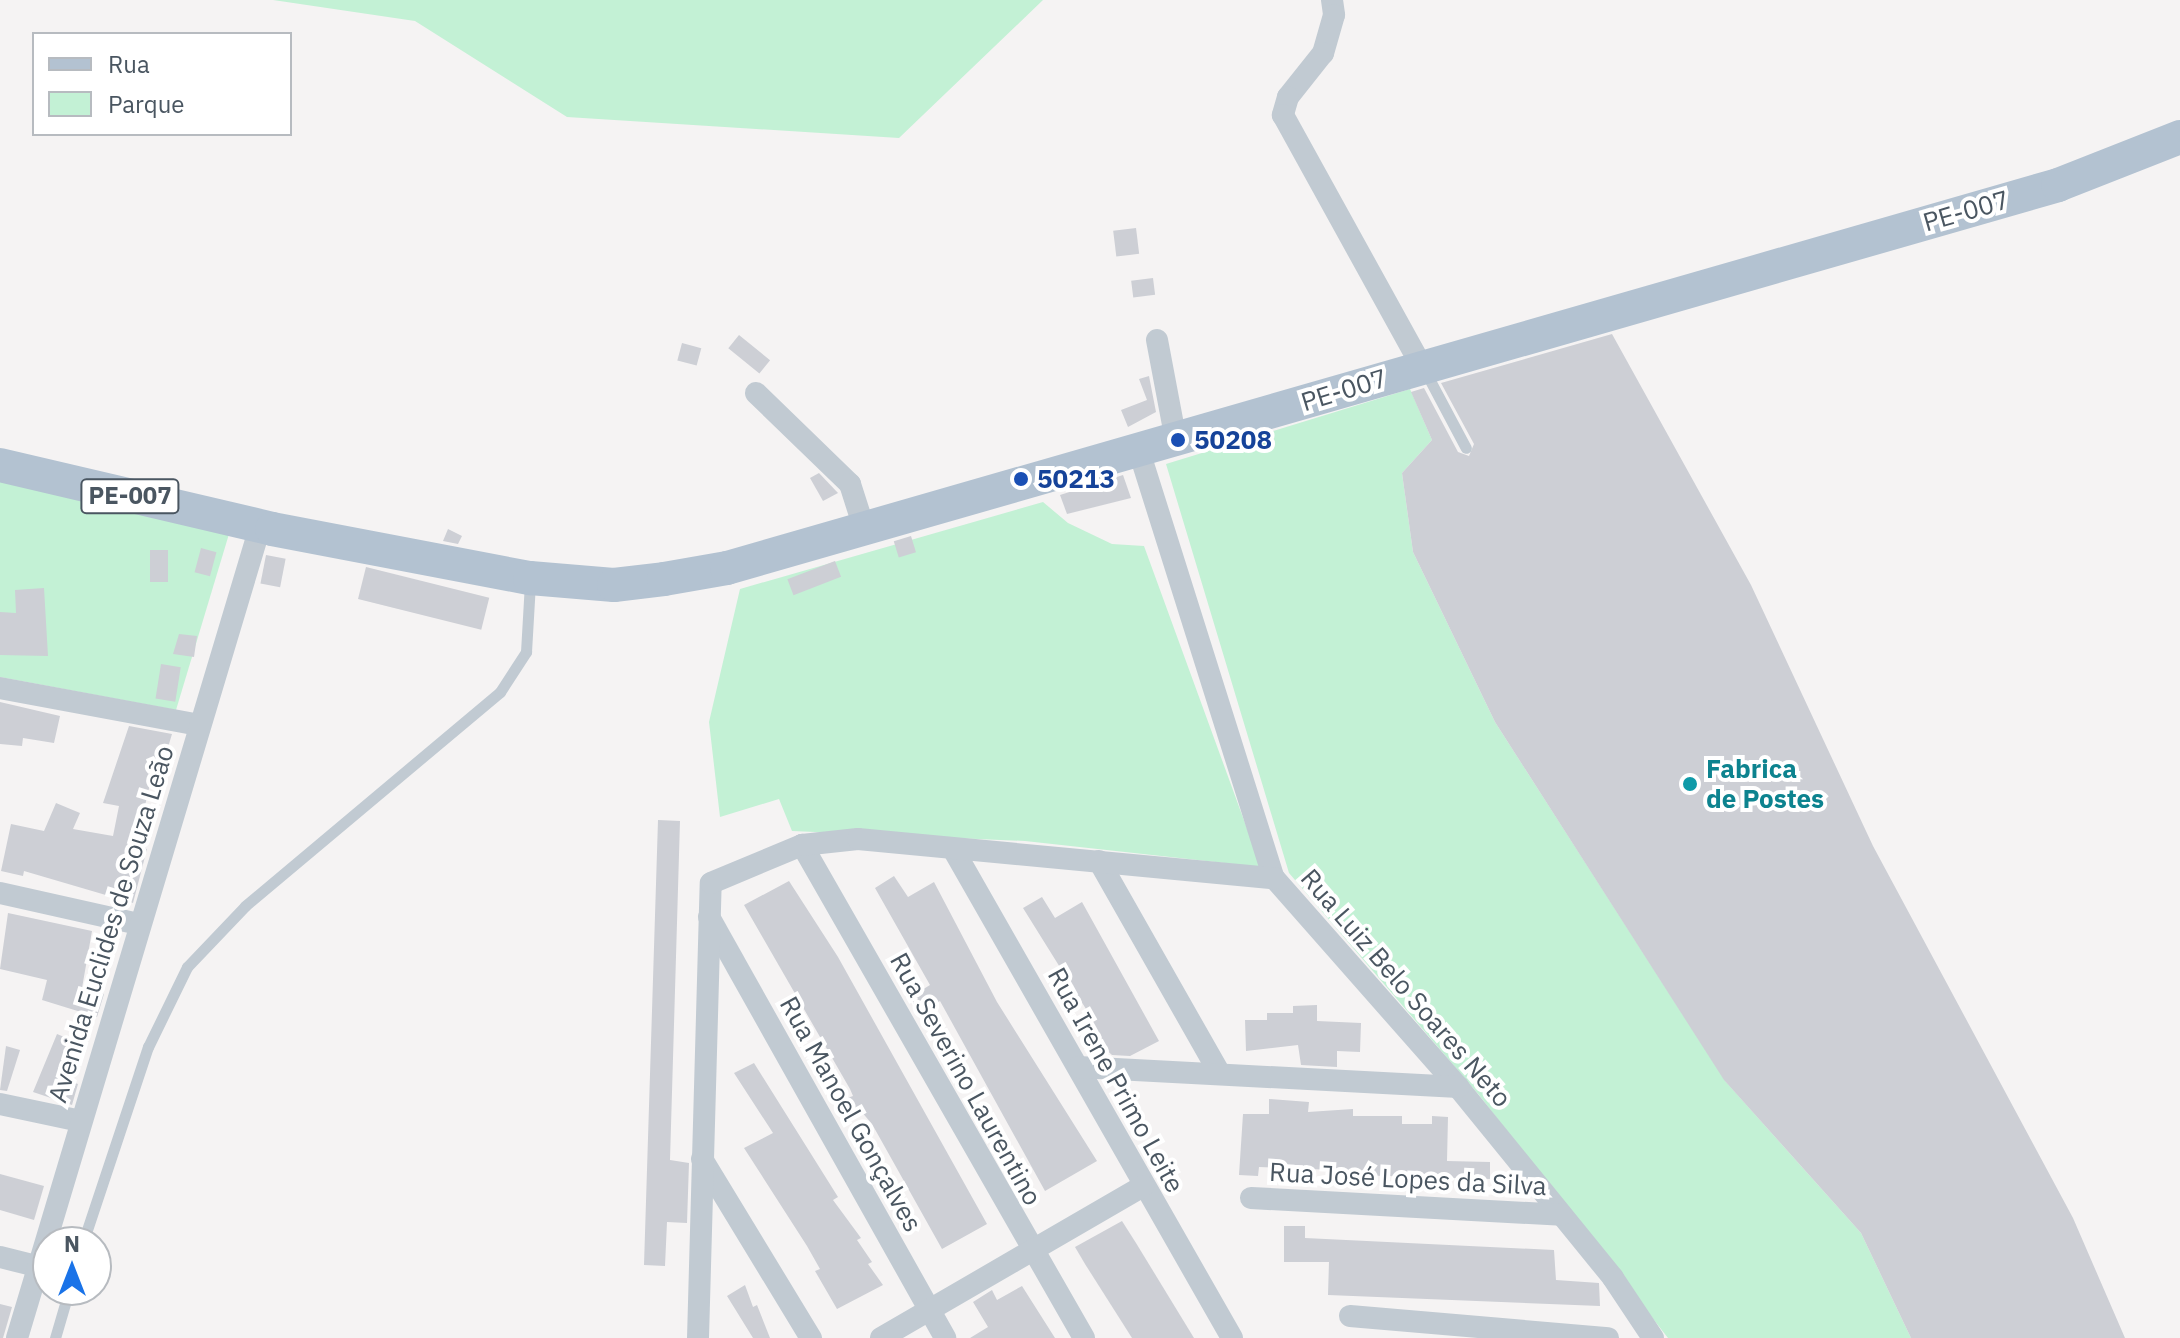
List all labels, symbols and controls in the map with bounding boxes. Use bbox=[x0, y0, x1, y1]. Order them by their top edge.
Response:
legend bbox=[32, 32, 292, 136]
text: Rua bbox=[108, 48, 150, 80]
text: Parque bbox=[108, 88, 185, 120]
street label: PE-007 bbox=[1919, 184, 2013, 238]
street label: PE-007 bbox=[1297, 362, 1391, 418]
place label: 50208 bbox=[1194, 424, 1272, 456]
marker: 50208 bbox=[1169, 431, 1187, 449]
place label: 50213 bbox=[1037, 463, 1115, 495]
marker: 50213 bbox=[1012, 470, 1030, 488]
road number: PE-007 bbox=[80, 476, 180, 516]
street label: Avenida Euclides de Souza Leão bbox=[42, 742, 180, 1106]
place label: Fabrica de Postes bbox=[1706, 753, 1824, 814]
marker: Fabrica de Postes bbox=[1681, 775, 1699, 793]
street label: Rua Luiz Belo Soares Neto bbox=[1294, 863, 1518, 1113]
street label: Rua Severino Laurentino bbox=[884, 947, 1048, 1211]
street label: Rua Irene Primo Leite bbox=[1041, 962, 1191, 1198]
street label: Rua Manoel Gonçalves bbox=[773, 991, 929, 1237]
street label: Rua José Lopes da Silva bbox=[1268, 1156, 1548, 1202]
north arrow bbox=[32, 1226, 112, 1306]
text: N bbox=[64, 1229, 80, 1258]

